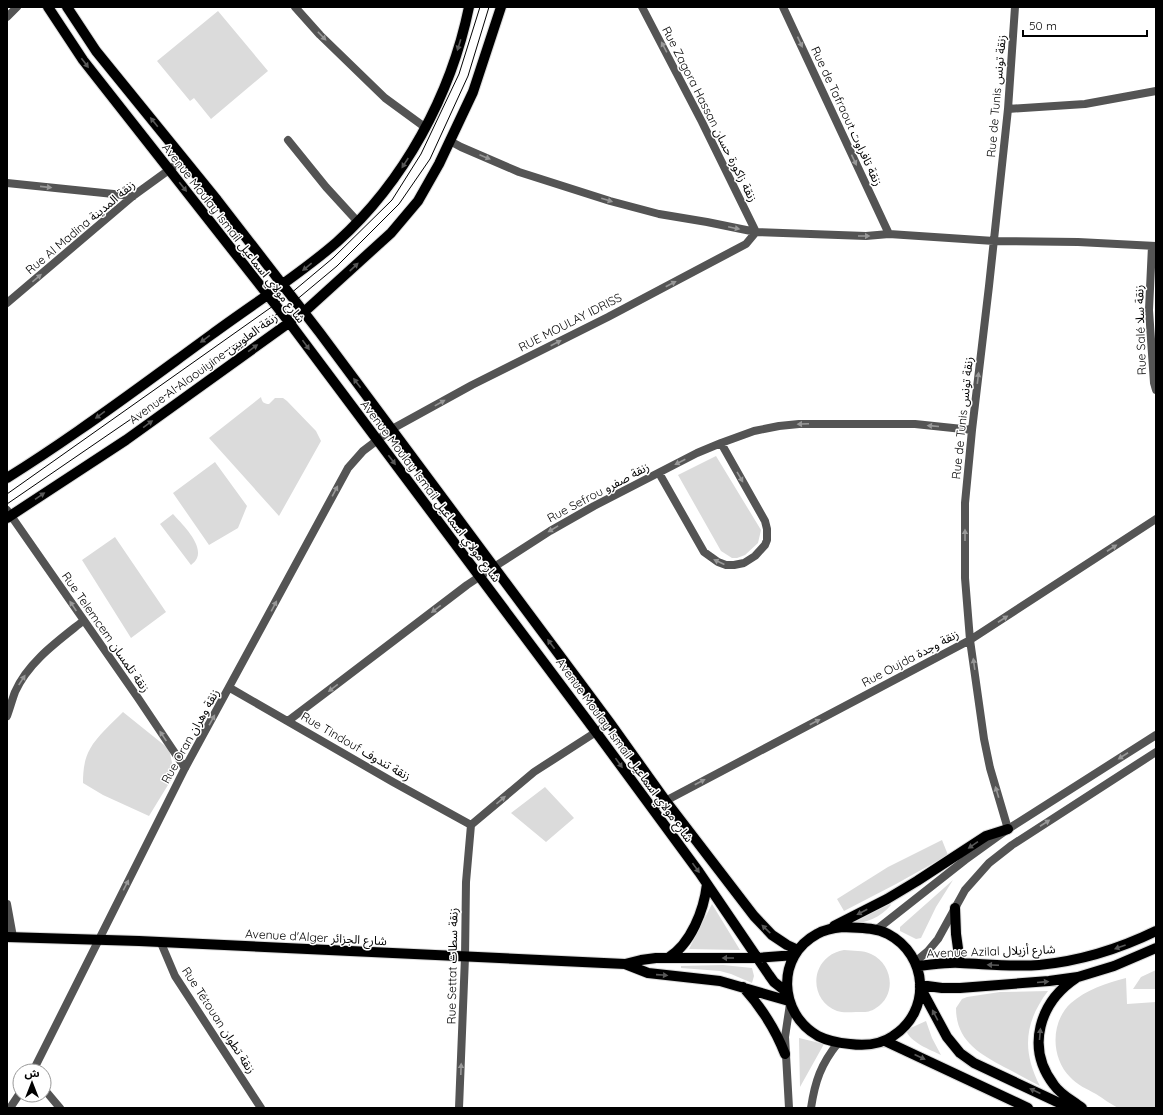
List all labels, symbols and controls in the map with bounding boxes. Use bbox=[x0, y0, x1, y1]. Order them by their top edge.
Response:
scale bar bbox=[1023, 12, 1147, 38]
text: 50 m bbox=[1029, 18, 1057, 33]
street label: Rue Zagora Hassan زنقة زاكورة حسان bbox=[659, 24, 761, 204]
one-way arrow bbox=[317, 31, 326, 41]
street label: Rue de Tunis زنقة تونس bbox=[983, 34, 1009, 158]
one-way arrow bbox=[797, 37, 803, 48]
one-way arrow bbox=[456, 39, 462, 51]
one-way arrow bbox=[660, 42, 667, 53]
street label: Rue de Tafraout زنقة تافراوت bbox=[808, 44, 886, 188]
one-way arrow bbox=[81, 57, 90, 68]
one-way arrow bbox=[149, 117, 158, 128]
street label: Avenue Moulay Ismail شارع مولاي اسماعيل bbox=[157, 140, 309, 328]
one-way arrow bbox=[479, 155, 491, 161]
one-way arrow bbox=[851, 155, 857, 166]
one-way arrow bbox=[401, 157, 409, 168]
street label: Rue Al Madina زنقة المدينة bbox=[22, 177, 138, 277]
one-way arrow bbox=[178, 182, 187, 193]
one-way arrow bbox=[40, 184, 52, 190]
one-way arrow bbox=[602, 197, 614, 203]
one-way arrow bbox=[728, 225, 741, 231]
one-way arrow bbox=[858, 232, 870, 239]
one-way arrow bbox=[301, 262, 312, 271]
one-way arrow bbox=[349, 262, 359, 271]
one-way arrow bbox=[32, 274, 42, 283]
one-way arrow bbox=[665, 280, 677, 287]
street label: Rue Salé زنقة سلا bbox=[1131, 285, 1149, 375]
street label: RUE MOULAY IDRISS bbox=[516, 289, 624, 355]
street label: Avenue Al Alaouiyine زنقة العلويين bbox=[126, 309, 280, 427]
one-way arrow bbox=[200, 335, 210, 343]
one-way arrow bbox=[302, 339, 310, 350]
one-way arrow bbox=[550, 340, 561, 346]
one-way arrow bbox=[248, 344, 258, 352]
street label: Rue de Tunis زنقة تونس bbox=[948, 356, 976, 480]
one-way arrow bbox=[975, 372, 982, 384]
one-way arrow bbox=[353, 377, 361, 388]
street label: Avenue Moulay Ismail شارع مولاي اسماعيل bbox=[355, 397, 504, 587]
one-way arrow bbox=[434, 399, 446, 406]
one-way arrow bbox=[94, 411, 105, 420]
one-way arrow bbox=[142, 420, 153, 428]
one-way arrow bbox=[797, 420, 809, 427]
one-way arrow bbox=[927, 423, 939, 430]
one-way arrow bbox=[388, 455, 396, 465]
street label: Rue Sefrou زنقة صفرو bbox=[544, 459, 652, 525]
one-way arrow bbox=[674, 459, 686, 465]
one-way arrow bbox=[737, 471, 744, 482]
one-way arrow bbox=[332, 486, 339, 497]
one-way arrow bbox=[34, 493, 45, 500]
one-way arrow bbox=[547, 526, 559, 533]
one-way arrow bbox=[962, 528, 968, 541]
one-way arrow bbox=[1106, 545, 1118, 552]
one-way arrow bbox=[713, 559, 725, 565]
street label: Rue Telemcem زنقة تلمسان bbox=[59, 569, 153, 695]
one-way arrow bbox=[270, 600, 277, 612]
one-way arrow bbox=[69, 601, 77, 611]
one-way arrow bbox=[430, 604, 441, 613]
one-way arrow bbox=[998, 615, 1008, 623]
street label: Rue Oujda زنقة وجدة bbox=[859, 626, 961, 690]
one-way arrow bbox=[547, 639, 555, 650]
street label: Avenue Moulay Ismail شارع مولاي اسماعيل bbox=[551, 655, 697, 847]
one-way arrow bbox=[971, 658, 977, 671]
one-way arrow bbox=[19, 674, 26, 686]
one-way arrow bbox=[327, 684, 338, 692]
street label: Rue Oran زنقة وهران bbox=[158, 686, 222, 786]
street label: Rue Tindouf زنقة تندوف bbox=[299, 708, 413, 784]
one-way arrow bbox=[208, 714, 215, 726]
one-way arrow bbox=[809, 718, 821, 725]
one-way arrow bbox=[159, 731, 167, 741]
one-way arrow bbox=[1118, 752, 1128, 760]
one-way arrow bbox=[615, 758, 623, 769]
one-way arrow bbox=[694, 779, 706, 785]
one-way arrow bbox=[994, 786, 1000, 798]
one-way arrow bbox=[495, 795, 506, 804]
one-way arrow bbox=[1040, 819, 1050, 827]
one-way arrow bbox=[967, 841, 979, 848]
one-way arrow bbox=[691, 863, 700, 874]
one-way arrow bbox=[123, 880, 129, 891]
street label: Rue Settat زنقة سطات bbox=[443, 907, 461, 1025]
one-way arrow bbox=[856, 909, 868, 915]
one-way arrow bbox=[761, 924, 771, 934]
street label: Avenue d'Alger شارع الجزائر bbox=[245, 926, 387, 950]
street label: Avenue Azilal شارع أزيلال bbox=[926, 941, 1056, 963]
one-way arrow bbox=[1114, 944, 1126, 950]
one-way arrow bbox=[721, 955, 734, 961]
one-way arrow bbox=[987, 961, 999, 968]
street label: Rue Tétouan زنقة تطوان bbox=[179, 964, 259, 1076]
one-way arrow bbox=[656, 971, 668, 978]
one-way arrow bbox=[1037, 978, 1049, 985]
one-way arrow bbox=[932, 1009, 939, 1021]
one-way arrow bbox=[1037, 1028, 1043, 1040]
one-way arrow bbox=[914, 1054, 926, 1061]
one-way arrow bbox=[458, 1062, 464, 1075]
north arrow bbox=[12, 1063, 52, 1103]
text: ش bbox=[24, 1066, 40, 1080]
one-way arrow bbox=[1029, 1088, 1041, 1094]

